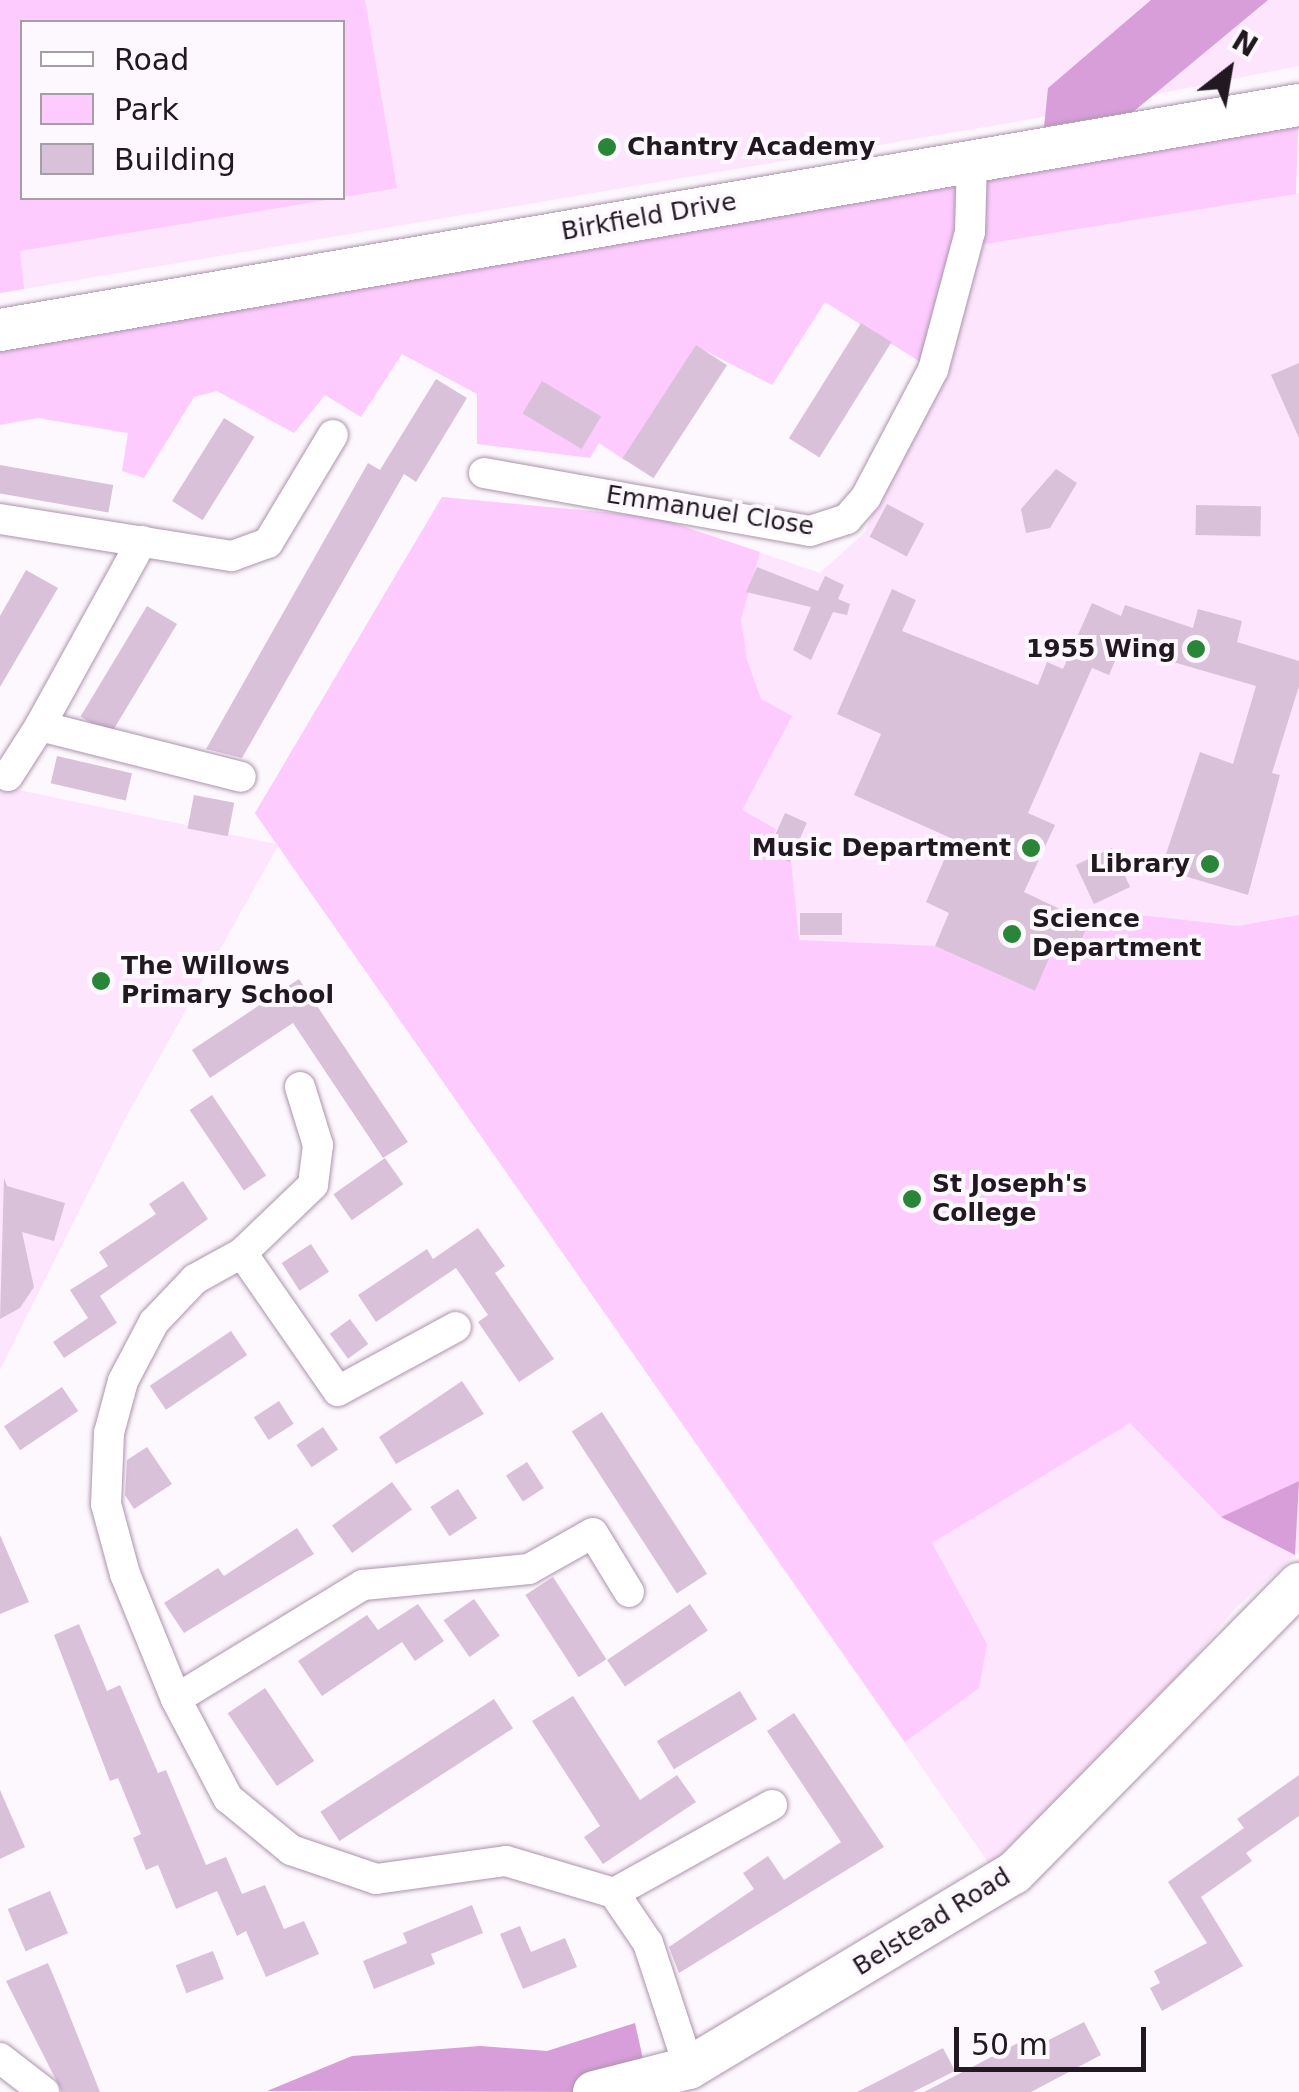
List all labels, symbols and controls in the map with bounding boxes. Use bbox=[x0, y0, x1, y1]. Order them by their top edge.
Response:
legend bbox=[20, 20, 345, 200]
north arrow bbox=[1179, 20, 1279, 120]
text: N bbox=[1226, 24, 1263, 64]
text: Road bbox=[114, 42, 189, 77]
text: Park bbox=[114, 92, 179, 127]
place label: Chantry Academy bbox=[627, 132, 875, 162]
marker: Chantry Academy bbox=[596, 136, 618, 158]
text: Building bbox=[114, 142, 236, 177]
street label: Birkfield Drive bbox=[559, 187, 739, 247]
street label: Emmanuel Close bbox=[604, 480, 816, 542]
place label: 1955 Wing bbox=[1026, 634, 1176, 664]
marker: 1955 Wing bbox=[1185, 638, 1207, 660]
place label: Music Department bbox=[752, 833, 1011, 863]
marker: Music Department bbox=[1020, 837, 1042, 859]
place label: Library bbox=[1090, 849, 1190, 879]
marker: Library bbox=[1199, 853, 1221, 875]
place label: Science Department bbox=[1032, 905, 1202, 964]
marker: Science Department bbox=[1001, 923, 1023, 945]
place label: The Willows Primary School bbox=[121, 952, 334, 1011]
marker: The Willows Primary School bbox=[90, 970, 112, 992]
place label: St Joseph's College bbox=[932, 1170, 1087, 1229]
marker: St Joseph's College bbox=[901, 1188, 923, 1210]
street label: Belstead Road bbox=[848, 1862, 1016, 1982]
scale bar bbox=[959, 2007, 1152, 2069]
text: 50 m bbox=[971, 2027, 1048, 2062]

